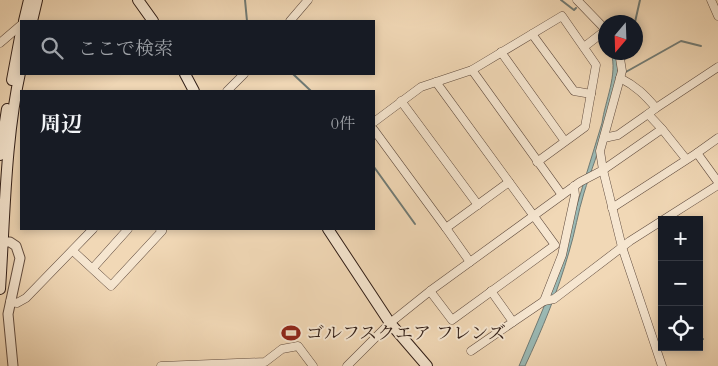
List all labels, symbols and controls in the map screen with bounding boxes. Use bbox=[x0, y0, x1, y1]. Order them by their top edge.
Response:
north arrow bbox=[598, 15, 643, 60]
search box bbox=[20, 20, 375, 75]
icon: search bbox=[38, 34, 66, 62]
text: ここで検索 bbox=[78, 36, 173, 62]
text: 周辺 bbox=[40, 110, 82, 139]
text: 0件 bbox=[331, 113, 355, 135]
map controls bbox=[658, 216, 703, 351]
button: + bbox=[658, 216, 703, 261]
button: − bbox=[658, 261, 703, 306]
button: locate bbox=[658, 306, 703, 351]
place label: ゴルフスクエア フレンズ bbox=[306, 321, 506, 346]
sports icon: ゴルフスクエア フレンズ bbox=[280, 322, 302, 344]

